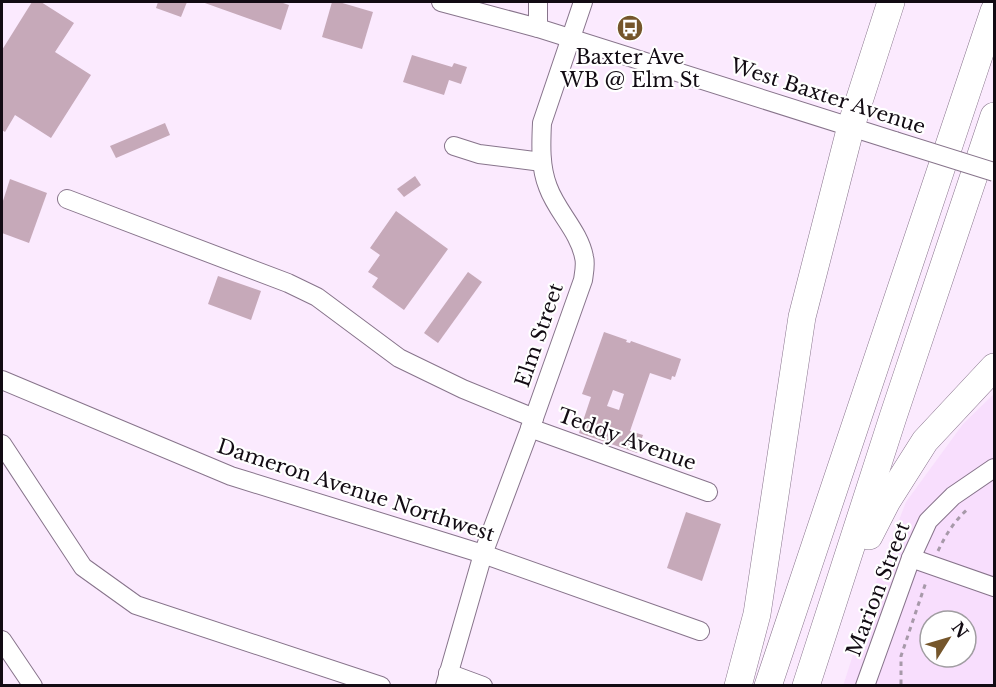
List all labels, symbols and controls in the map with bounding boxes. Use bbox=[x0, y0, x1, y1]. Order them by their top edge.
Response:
bus stop icon: Baxter Ave WB @ Elm St bbox=[615, 13, 645, 43]
place label: Baxter Ave WB @ Elm St bbox=[559, 45, 700, 92]
street label: West Baxter Avenue bbox=[727, 53, 929, 139]
street label: Elm Street bbox=[510, 279, 568, 390]
street label: Teddy Avenue bbox=[555, 403, 699, 475]
street label: Dameron Avenue Northwest bbox=[214, 434, 498, 546]
street label: Marion Street bbox=[841, 518, 915, 660]
north arrow bbox=[918, 609, 978, 669]
text: N bbox=[947, 618, 972, 642]

